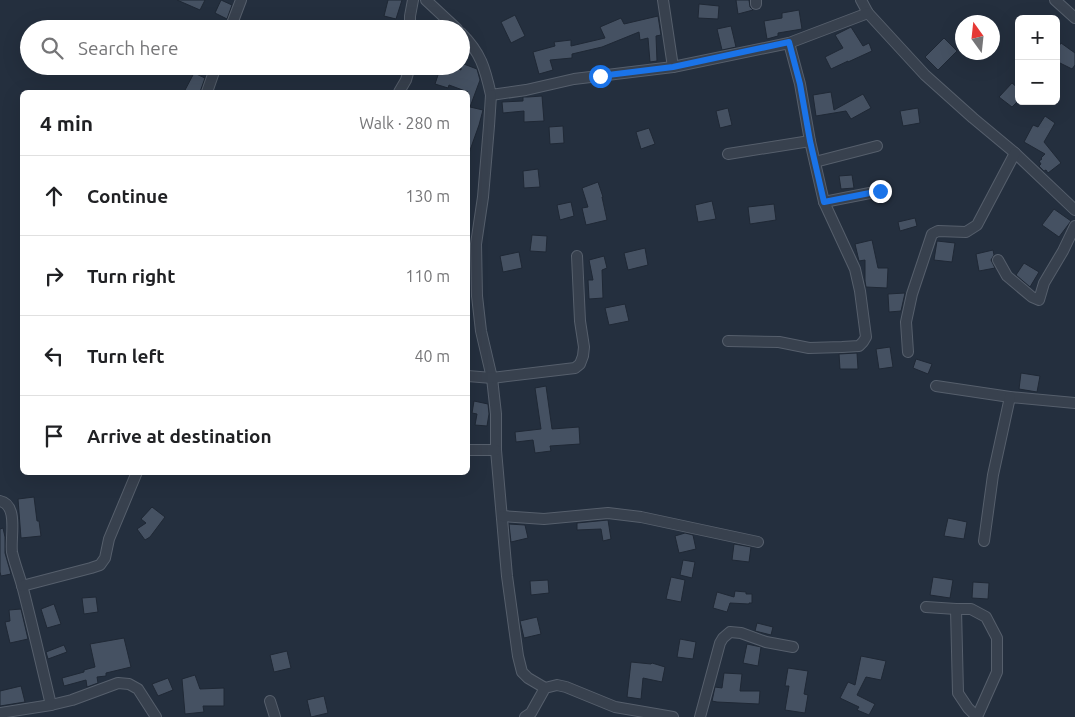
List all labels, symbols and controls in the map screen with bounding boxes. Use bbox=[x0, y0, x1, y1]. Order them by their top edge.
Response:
north arrow bbox=[955, 15, 1000, 60]
map controls bbox=[1015, 15, 1060, 105]
button: + bbox=[1015, 15, 1060, 60]
search box bbox=[20, 20, 470, 75]
icon: search bbox=[38, 34, 66, 62]
text: Search here bbox=[78, 37, 178, 59]
button: − bbox=[1015, 60, 1060, 105]
route start bbox=[589, 65, 612, 88]
text: 4 min bbox=[40, 111, 93, 135]
text: Walk · 280 m bbox=[359, 114, 450, 132]
route end bbox=[869, 180, 892, 203]
icon: ahead bbox=[40, 182, 68, 210]
text: Continue bbox=[87, 185, 168, 207]
text: 130 m bbox=[405, 187, 450, 205]
icon: right bbox=[40, 262, 68, 290]
text: Turn right bbox=[87, 265, 175, 287]
text: 110 m bbox=[405, 267, 450, 285]
icon: left bbox=[40, 342, 68, 370]
text: Turn left bbox=[87, 345, 165, 367]
text: 40 m bbox=[414, 347, 450, 365]
icon: arrive bbox=[40, 422, 68, 450]
text: Arrive at destination bbox=[87, 425, 272, 447]

